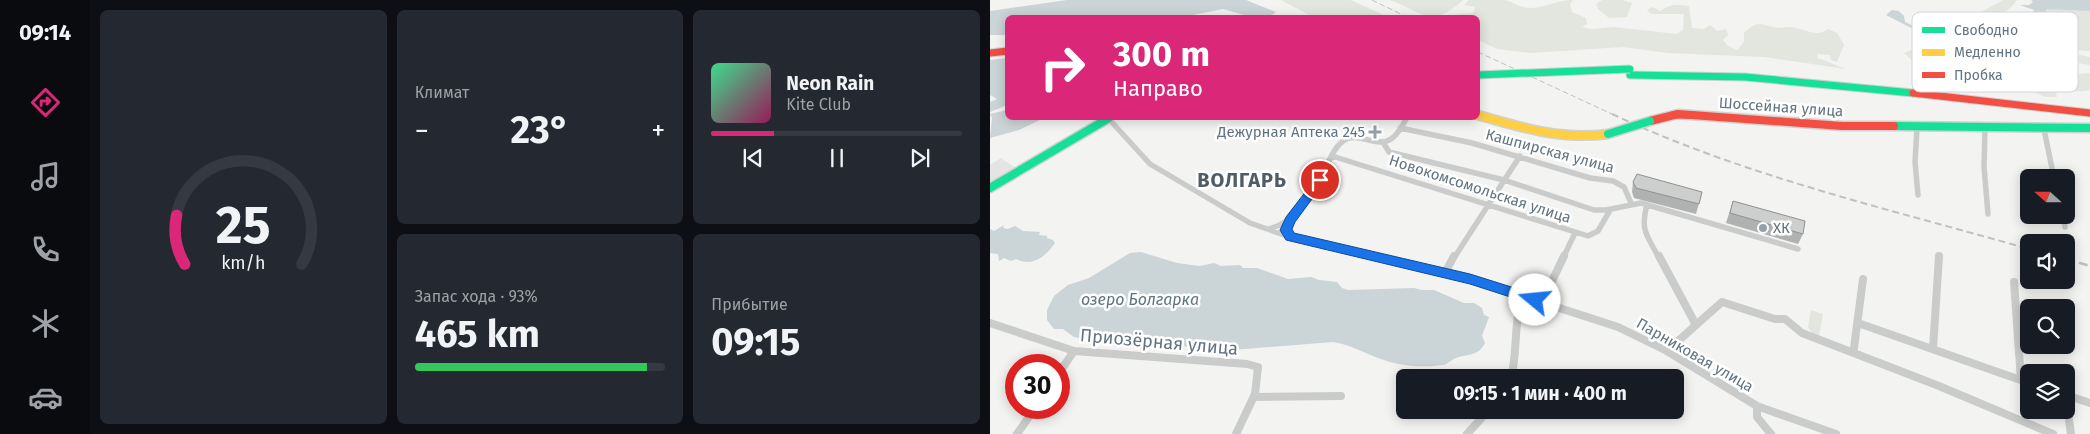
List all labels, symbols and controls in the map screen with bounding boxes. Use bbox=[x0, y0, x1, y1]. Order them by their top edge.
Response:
legend bbox=[1912, 12, 2078, 92]
text: 09:14 bbox=[19, 19, 71, 46]
text: Свободно bbox=[1954, 22, 2018, 39]
text: 300 m bbox=[1113, 33, 1210, 75]
icon: right bbox=[1030, 35, 1095, 100]
text: Медленно bbox=[1954, 44, 2021, 61]
text: Пробка bbox=[1954, 67, 2003, 84]
text: Neon Rain bbox=[786, 72, 874, 95]
text: Направо bbox=[1113, 75, 1203, 102]
text: Климат bbox=[415, 83, 469, 102]
icon: directions bbox=[28, 85, 63, 120]
street label: Шоссейная улица bbox=[1718, 94, 1844, 120]
text: Kite Club bbox=[786, 95, 851, 114]
text: 23° bbox=[511, 107, 570, 153]
text: − bbox=[415, 114, 429, 147]
text: + bbox=[651, 114, 665, 147]
place label: Дежурная Аптека 245 bbox=[1216, 123, 1365, 141]
street label: Кашпирская улица bbox=[1484, 125, 1616, 177]
marker: Дежурная Аптека 245 bbox=[1369, 126, 1381, 138]
icon: previous bbox=[739, 144, 767, 172]
icon: pause bbox=[823, 144, 851, 172]
icon: next bbox=[906, 144, 934, 172]
street label: Новокомсомольская улица bbox=[1387, 151, 1573, 227]
icon: music bbox=[28, 159, 63, 194]
pin bbox=[1299, 159, 1341, 201]
icon: arrive bbox=[1306, 166, 1334, 194]
district label: ВОЛГАРЬ bbox=[1197, 168, 1287, 192]
north arrow bbox=[2020, 169, 2075, 224]
map controls bbox=[2020, 169, 2075, 419]
text: 25 bbox=[216, 194, 271, 257]
place label: ХК bbox=[1773, 219, 1790, 237]
marker: ХК bbox=[1757, 222, 1769, 234]
icon: phone bbox=[28, 232, 63, 267]
button: sound bbox=[2020, 234, 2075, 289]
text: km/h bbox=[221, 252, 265, 274]
position arrow bbox=[1508, 273, 1560, 325]
text: Запас хода · 93% bbox=[415, 287, 538, 306]
water label: озеро Болгарка bbox=[1081, 290, 1199, 309]
text: Прибытие bbox=[711, 295, 788, 314]
button: search bbox=[2020, 299, 2075, 354]
icon: climate bbox=[28, 306, 63, 341]
text: 465 km bbox=[415, 311, 540, 357]
street label: Парниковая улица bbox=[1633, 314, 1757, 396]
text: 09:15 bbox=[711, 319, 800, 365]
street label: Приозёрная улица bbox=[1079, 324, 1239, 360]
speed limit sign: 30 bbox=[1005, 354, 1070, 419]
button: layers bbox=[2020, 364, 2075, 419]
icon: car bbox=[28, 380, 63, 415]
text: 09:15 · 1 мин · 400 m bbox=[1453, 382, 1627, 405]

